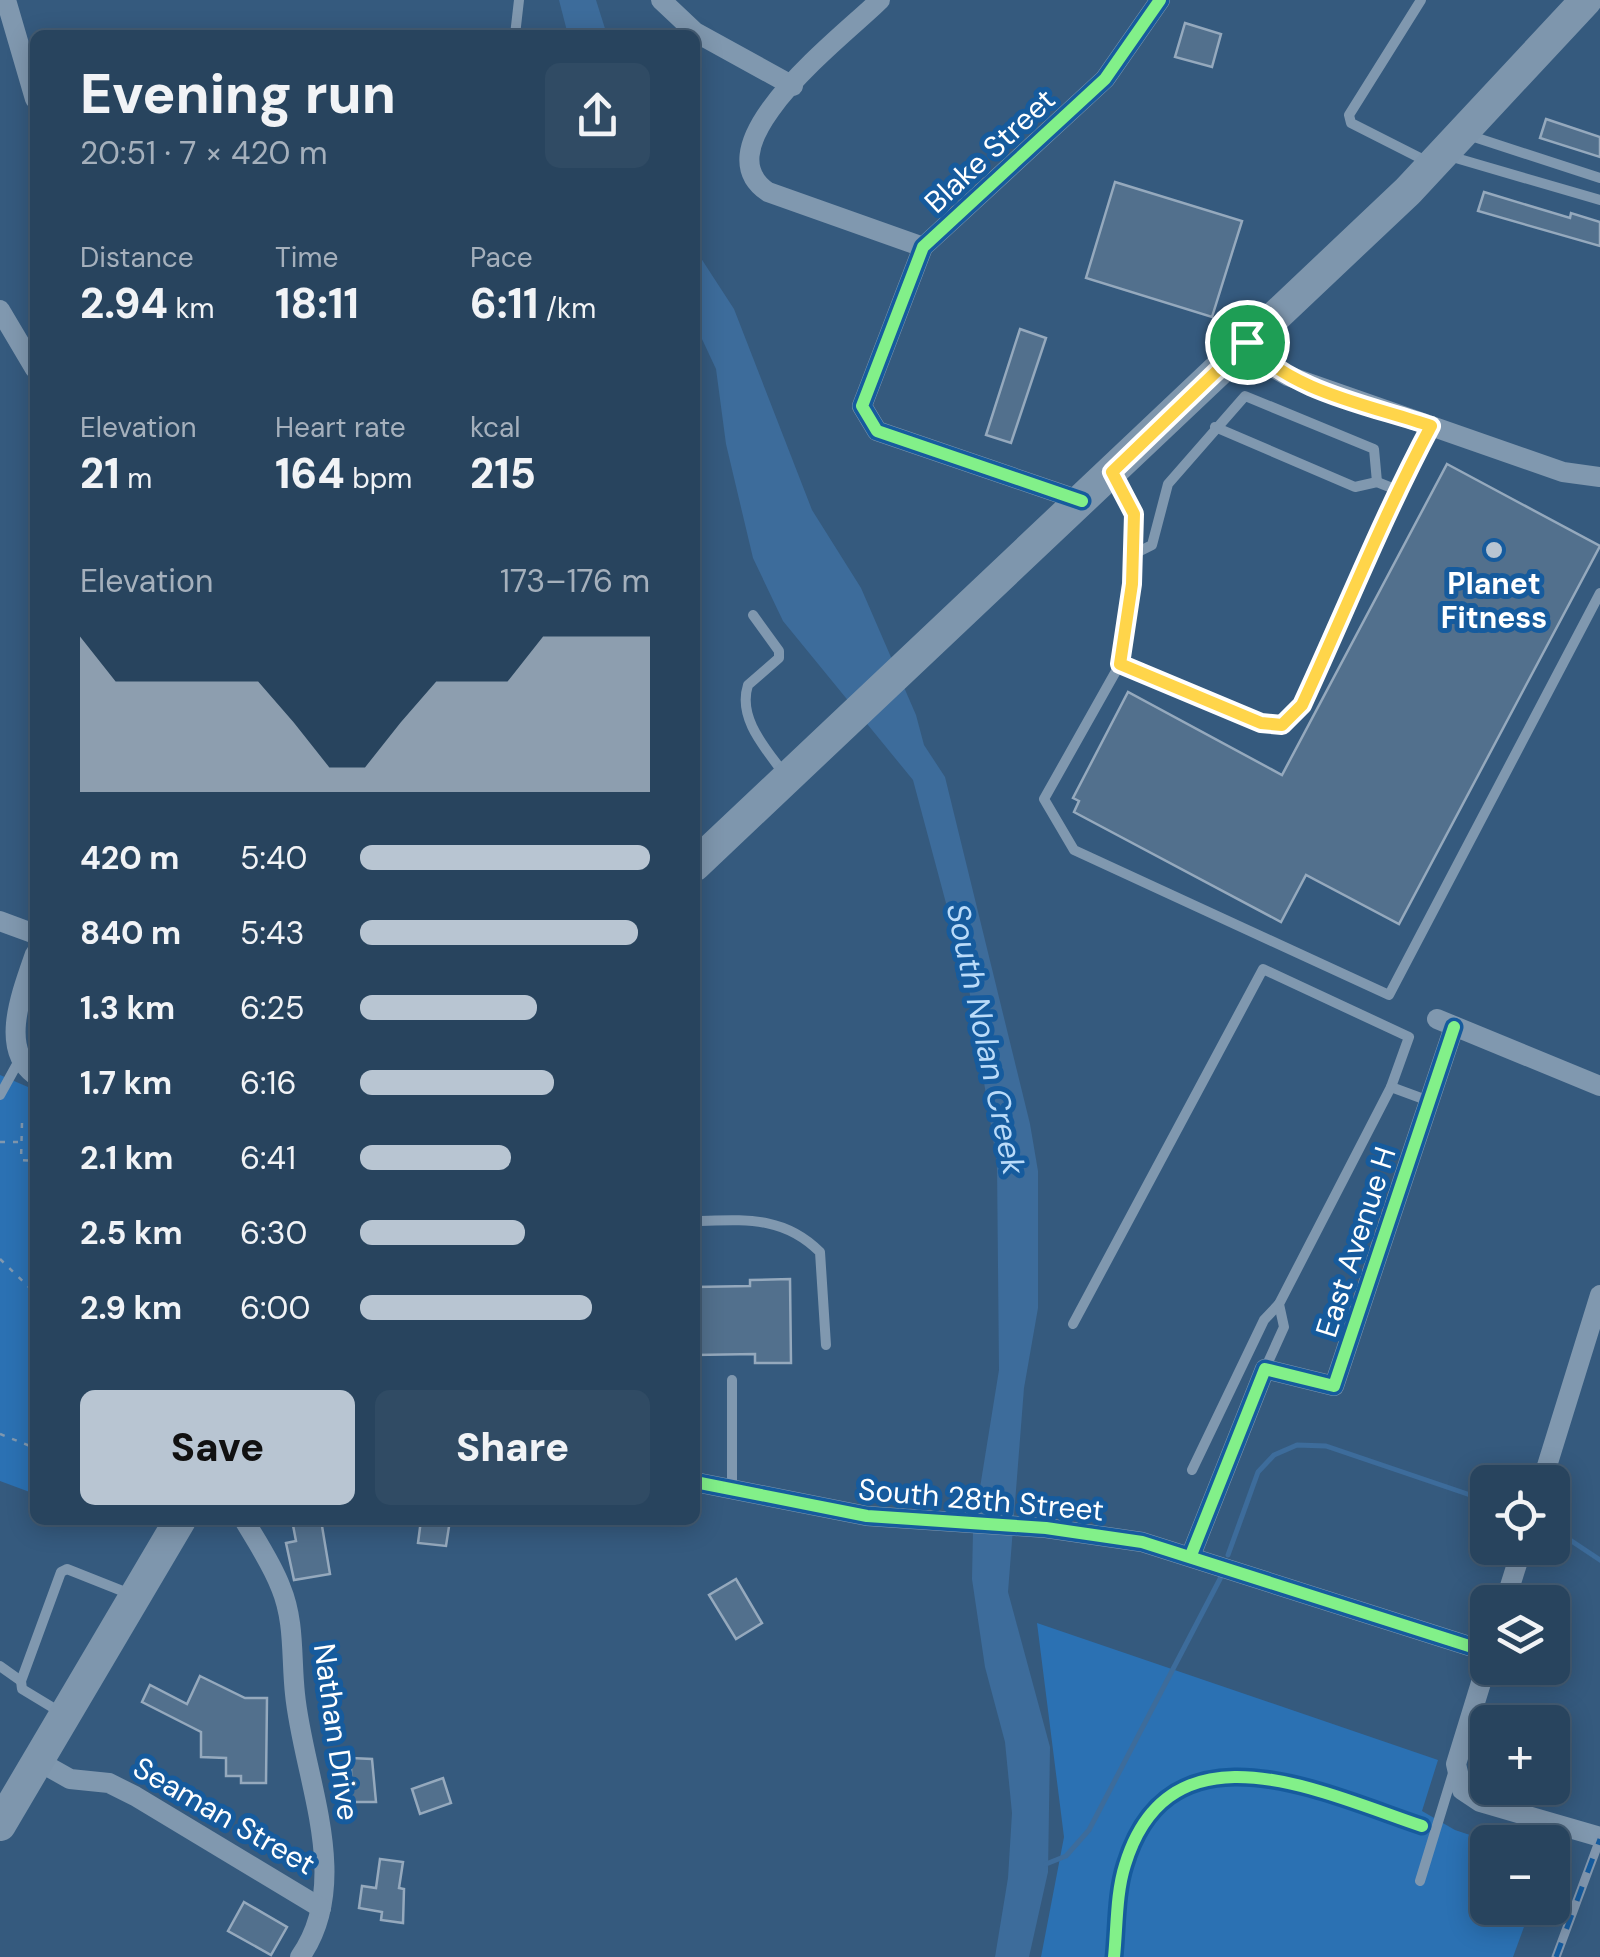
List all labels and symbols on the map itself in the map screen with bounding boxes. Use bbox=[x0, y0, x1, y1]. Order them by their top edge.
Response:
street label: Blake Street bbox=[916, 80, 1063, 221]
pin bbox=[1205, 300, 1290, 385]
marker: Planet Fitness bbox=[1483, 539, 1505, 561]
place label: Planet Fitness bbox=[1441, 564, 1547, 637]
water label: South Nolan Creek bbox=[937, 899, 1035, 1179]
street label: East Avenue H bbox=[1306, 1142, 1405, 1342]
street label: South 28th Street bbox=[857, 1469, 1105, 1530]
street label: Nathan Drive bbox=[305, 1641, 368, 1823]
street label: Seaman Street bbox=[126, 1748, 322, 1883]

